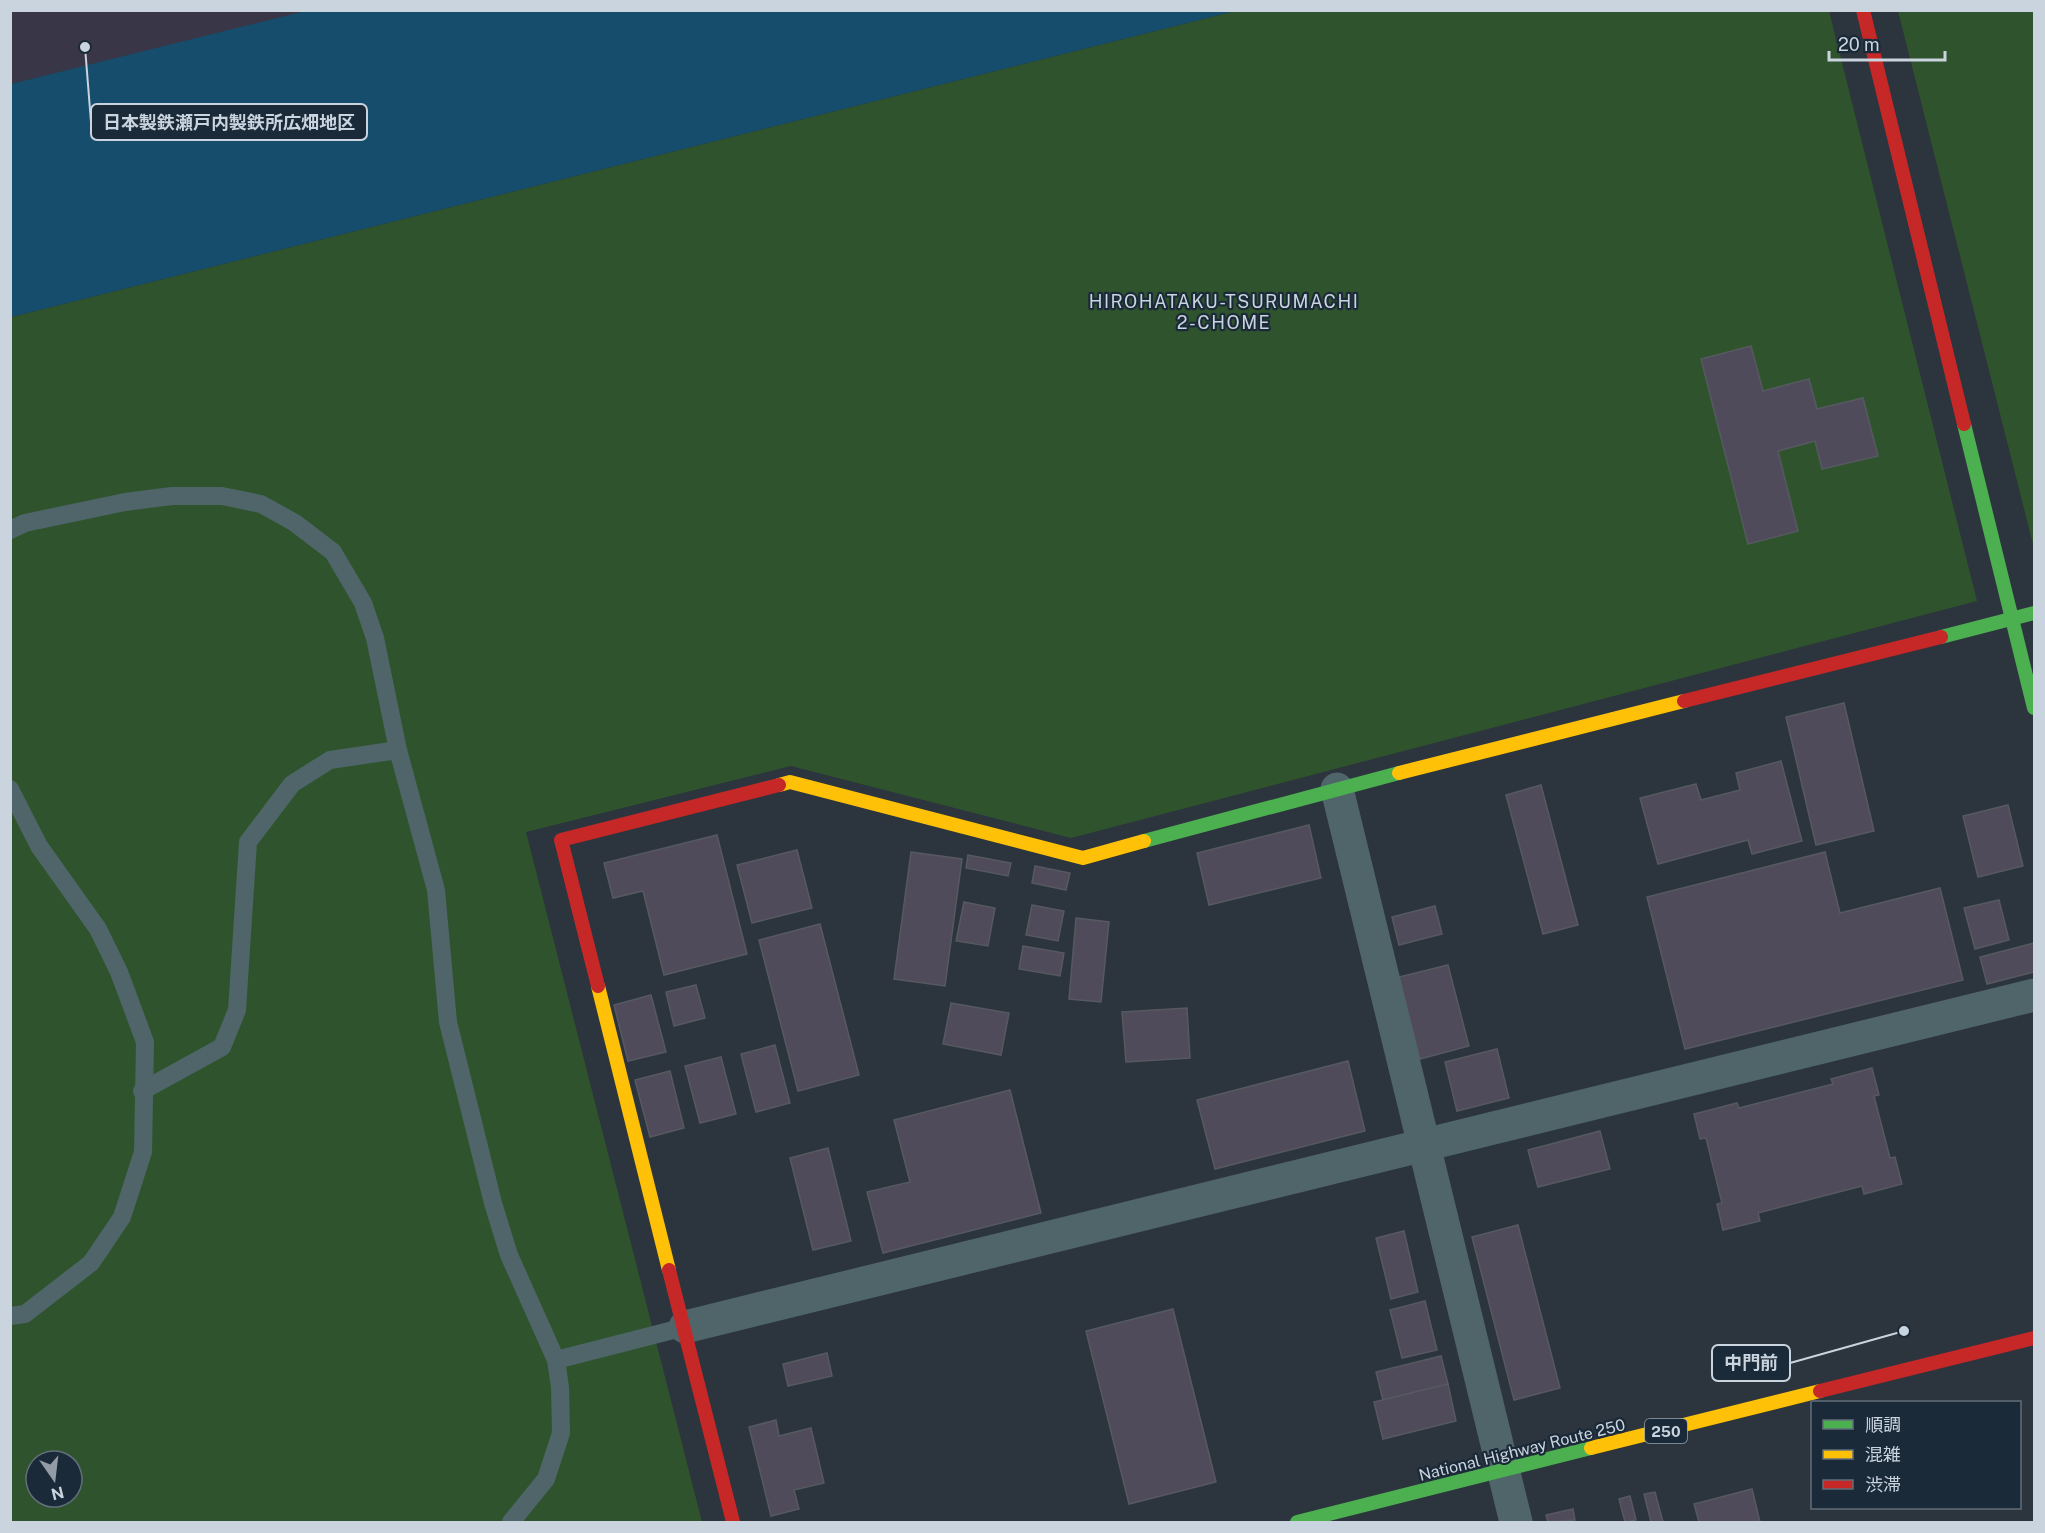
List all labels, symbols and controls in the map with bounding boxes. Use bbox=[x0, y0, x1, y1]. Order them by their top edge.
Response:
scale bar bbox=[1829, 24, 1944, 62]
text: 20 m bbox=[1838, 34, 1880, 55]
callout: 日本製鉄瀬戸内製鉄所広畑地区 bbox=[91, 104, 367, 140]
text: 日本製鉄瀬戸内製鉄所広畑地区 bbox=[103, 112, 355, 133]
district label: HIROHATAKU-TSURUMACHI 2-CHOME bbox=[1089, 291, 1359, 333]
callout: 中門前 bbox=[1712, 1345, 1790, 1381]
text: 中門前 bbox=[1724, 1352, 1778, 1373]
legend bbox=[1811, 1401, 2021, 1509]
text: 順調 bbox=[1865, 1414, 1901, 1435]
street label: National Highway Route 250 bbox=[1417, 1415, 1627, 1485]
road number: 250 bbox=[1645, 1419, 1687, 1443]
text: 混雑 bbox=[1865, 1444, 1901, 1465]
north arrow bbox=[24, 1449, 84, 1509]
text: 渋滞 bbox=[1865, 1474, 1901, 1495]
text: N bbox=[49, 1482, 66, 1504]

